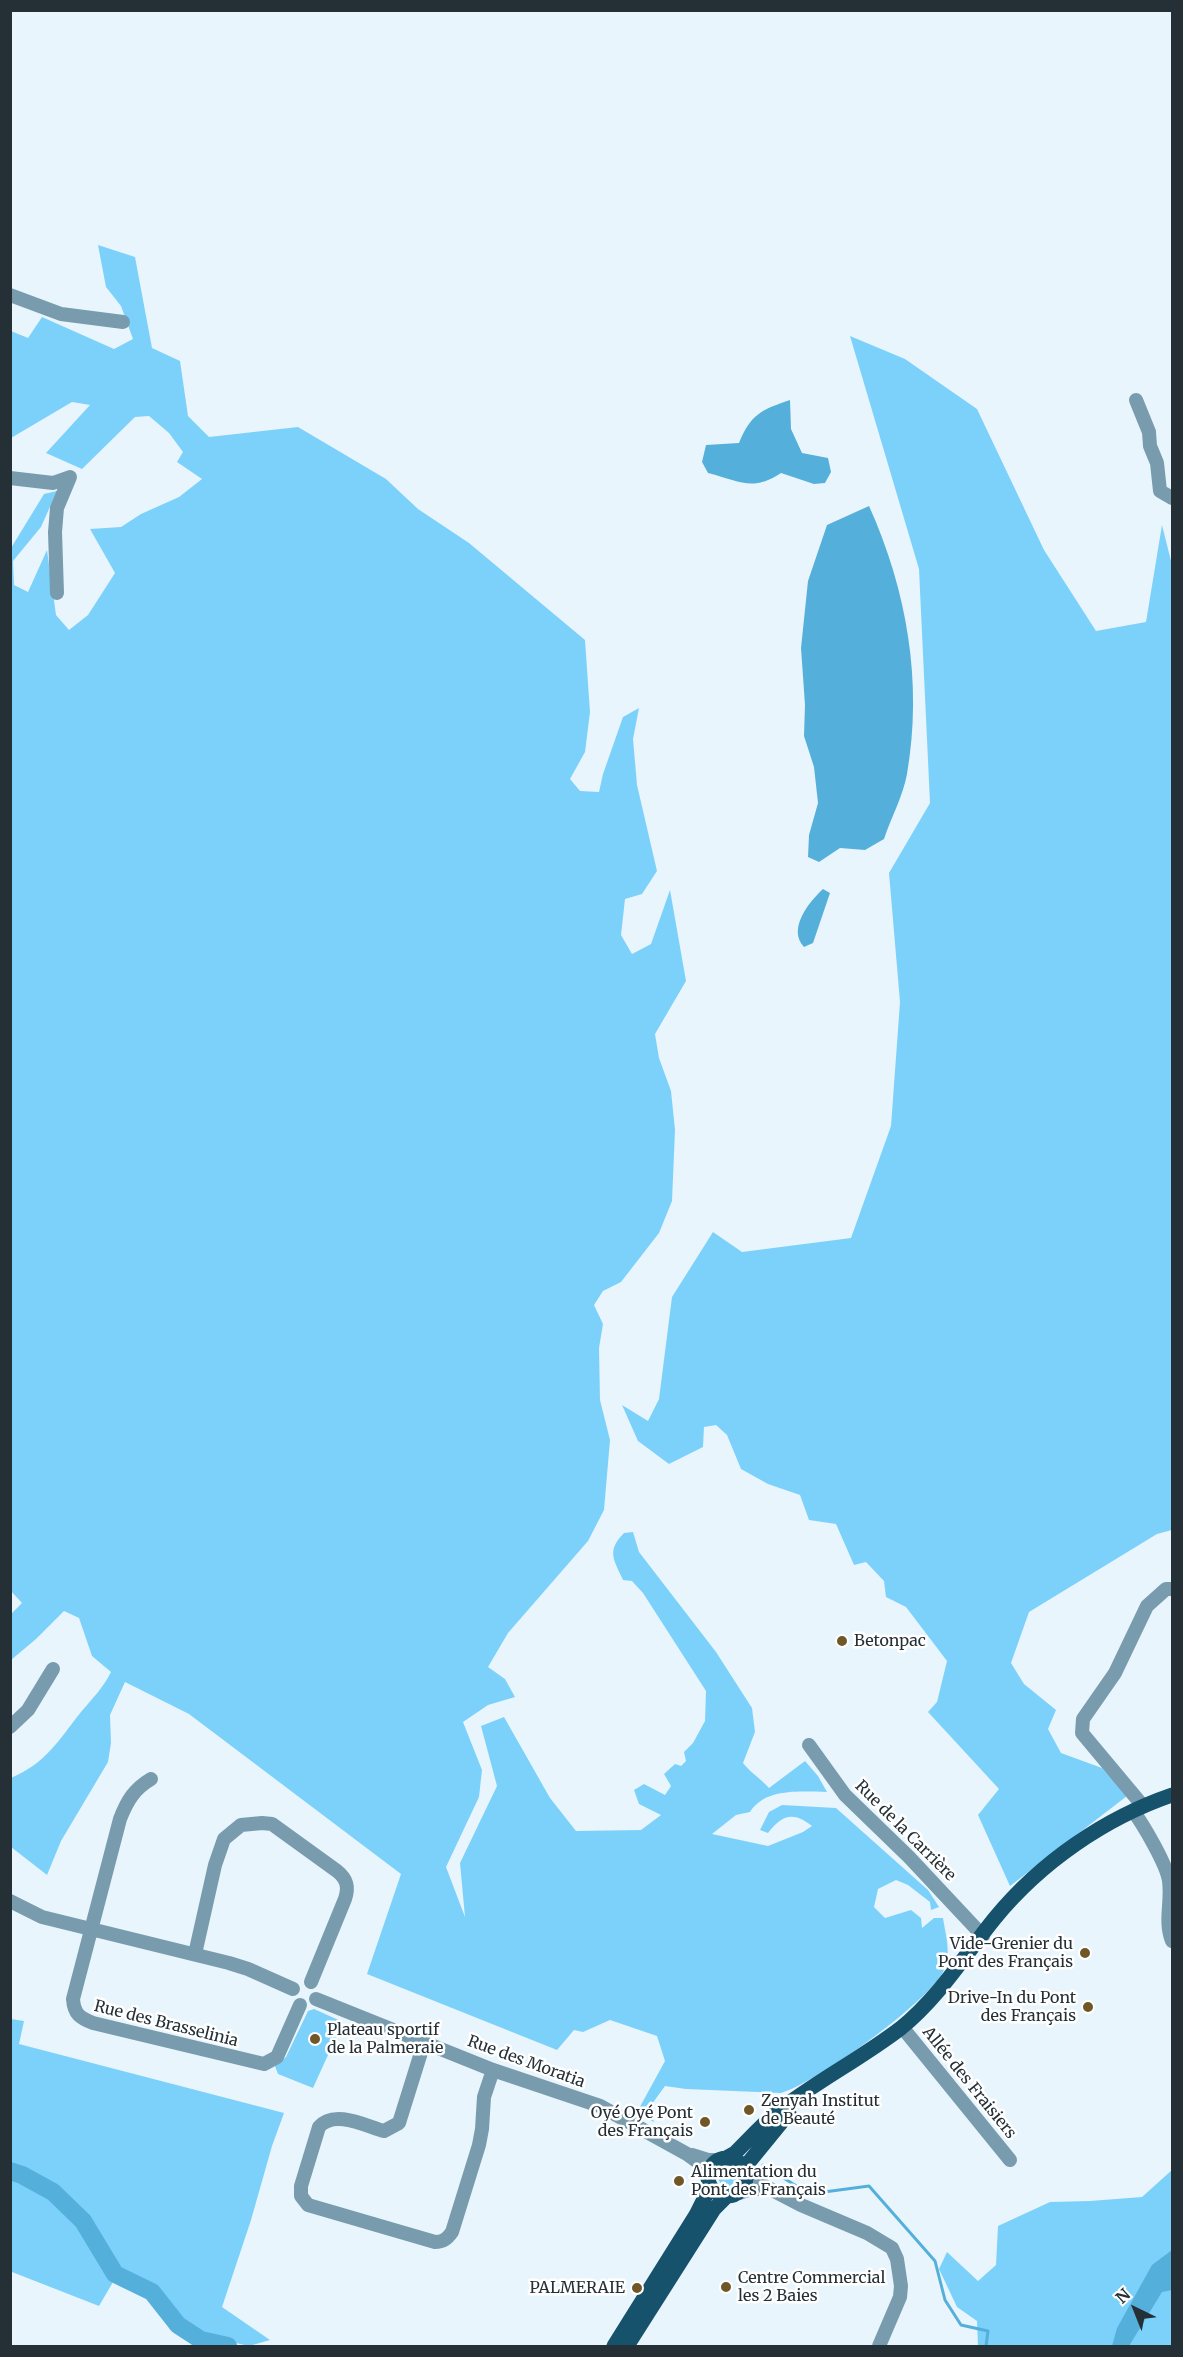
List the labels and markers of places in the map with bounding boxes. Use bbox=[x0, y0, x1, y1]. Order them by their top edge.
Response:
place label: Betonpac bbox=[854, 1631, 926, 1651]
marker: Betonpac bbox=[835, 1634, 849, 1648]
place label: Vide-Grenier du Pont des Français bbox=[938, 1934, 1073, 1972]
marker: Vide-Grenier du Pont des Français bbox=[1078, 1946, 1092, 1960]
place label: Drive-In du Pont des Français bbox=[948, 1988, 1076, 2026]
marker: Drive-In du Pont des Français bbox=[1081, 2000, 1095, 2014]
place label: Plateau sportif de la Palmeraie bbox=[327, 2020, 443, 2058]
marker: Plateau sportif de la Palmeraie bbox=[308, 2032, 322, 2046]
place label: Zenyah Institut de Beauté bbox=[761, 2091, 880, 2129]
place label: Oyé Oyé Pont des Français bbox=[591, 2103, 693, 2141]
marker: Zenyah Institut de Beauté bbox=[742, 2103, 756, 2117]
marker: Oyé Oyé Pont des Français bbox=[698, 2115, 712, 2129]
place label: Alimentation du Pont des Français bbox=[691, 2162, 826, 2200]
marker: Alimentation du Pont des Français bbox=[672, 2174, 686, 2188]
place label: Centre Commercial les 2 Baies bbox=[738, 2268, 885, 2306]
place label: PALMERAIE bbox=[530, 2278, 625, 2298]
marker: Centre Commercial les 2 Baies bbox=[719, 2280, 733, 2294]
marker: PALMERAIE bbox=[630, 2281, 644, 2295]

